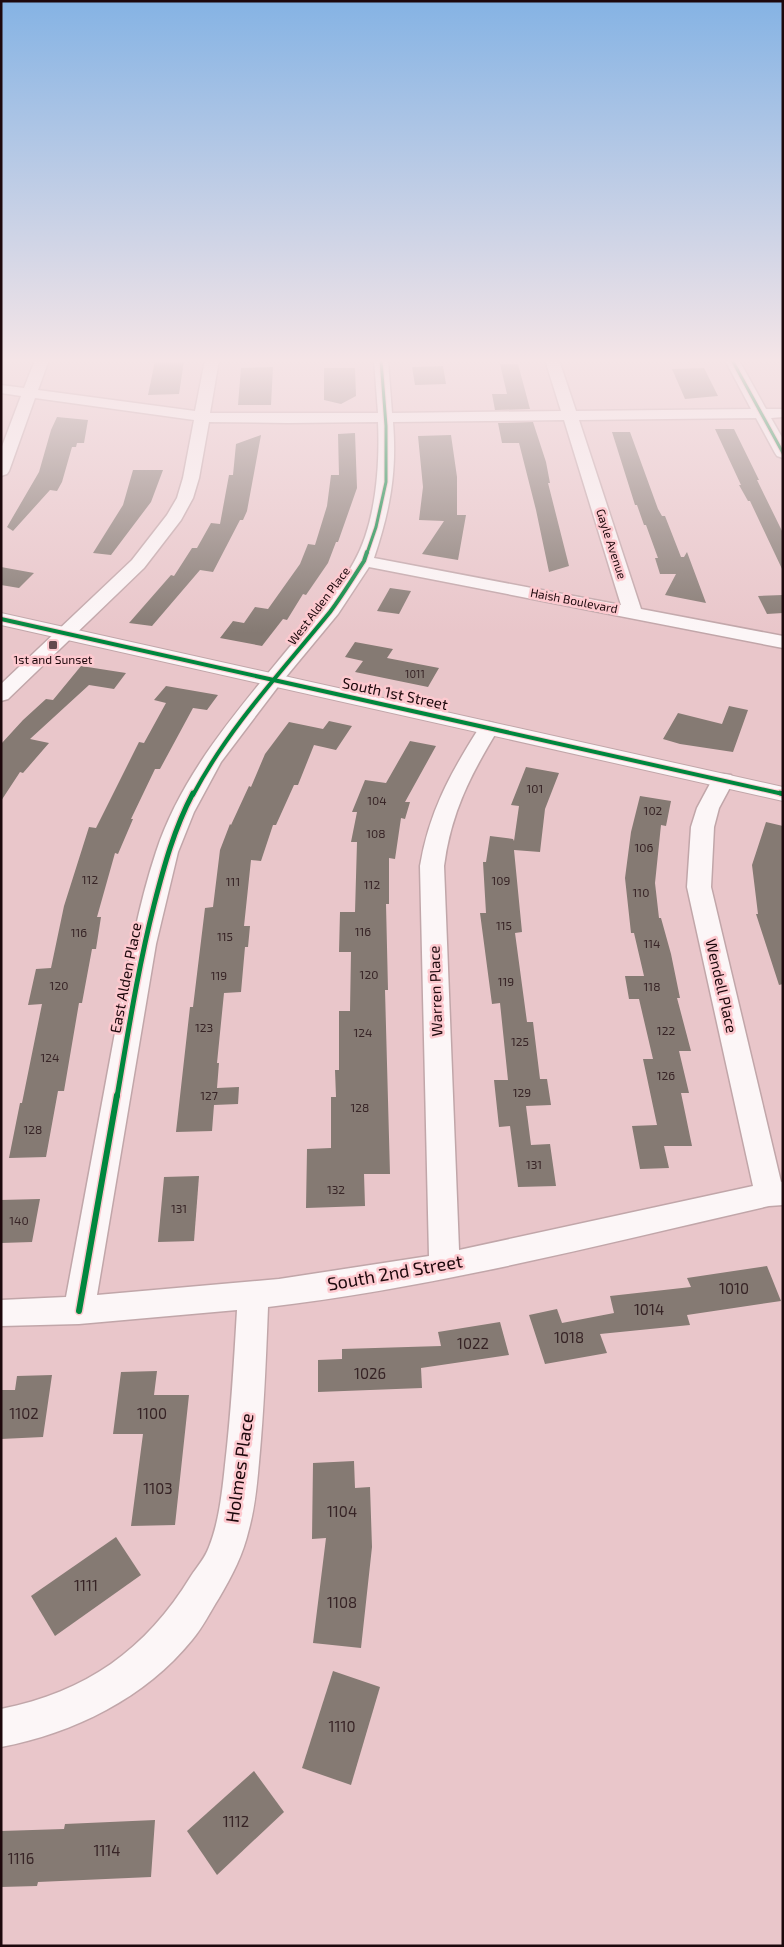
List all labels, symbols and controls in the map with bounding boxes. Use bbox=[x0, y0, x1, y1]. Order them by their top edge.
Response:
street label: Gayle Avenue bbox=[594, 507, 630, 581]
street label: West Alden Place bbox=[284, 564, 352, 647]
street label: Haish Boulevard bbox=[529, 585, 619, 615]
marker: 1st and Sunset bbox=[47, 639, 59, 651]
place label: 1st and Sunset bbox=[14, 652, 93, 666]
house number: 1011 bbox=[405, 667, 425, 680]
street label: South 1st Street bbox=[341, 673, 450, 713]
house number: 101 bbox=[527, 781, 543, 795]
house number: 104 bbox=[367, 793, 387, 807]
house number: 102 bbox=[644, 803, 663, 817]
house number: 108 bbox=[366, 826, 386, 840]
house number: 106 bbox=[635, 840, 654, 854]
house number: 112 bbox=[82, 872, 98, 886]
house number: 109 bbox=[492, 873, 511, 887]
house number: 111 bbox=[226, 874, 240, 888]
house number: 112 bbox=[364, 877, 380, 891]
house number: 110 bbox=[633, 885, 649, 899]
house number: 115 bbox=[496, 918, 512, 932]
street label: East Alden Place bbox=[105, 921, 145, 1035]
house number: 116 bbox=[355, 924, 371, 938]
house number: 116 bbox=[71, 925, 87, 939]
house number: 115 bbox=[217, 929, 233, 943]
house number: 114 bbox=[644, 936, 660, 950]
street label: Wendell Place bbox=[702, 937, 742, 1035]
street label: Warren Place bbox=[424, 945, 446, 1037]
house number: 120 bbox=[360, 967, 378, 981]
house number: 119 bbox=[211, 968, 227, 982]
house number: 119 bbox=[498, 974, 514, 988]
house number: 120 bbox=[50, 978, 68, 992]
house number: 118 bbox=[644, 979, 660, 993]
house number: 123 bbox=[195, 1020, 213, 1034]
house number: 122 bbox=[657, 1023, 675, 1037]
house number: 124 bbox=[354, 1025, 372, 1039]
house number: 125 bbox=[511, 1034, 529, 1048]
house number: 124 bbox=[41, 1050, 59, 1064]
house number: 126 bbox=[657, 1068, 675, 1082]
house number: 129 bbox=[513, 1085, 531, 1099]
house number: 127 bbox=[200, 1088, 218, 1102]
house number: 128 bbox=[351, 1100, 369, 1114]
house number: 128 bbox=[24, 1122, 42, 1136]
house number: 131 bbox=[526, 1157, 542, 1171]
house number: 132 bbox=[327, 1182, 345, 1196]
house number: 131 bbox=[171, 1201, 187, 1215]
house number: 140 bbox=[9, 1213, 29, 1227]
street label: South 2nd Street bbox=[326, 1249, 464, 1295]
house number: 1010 bbox=[719, 1279, 749, 1297]
house number: 1014 bbox=[634, 1300, 664, 1318]
house number: 1018 bbox=[554, 1328, 584, 1346]
house number: 1022 bbox=[457, 1334, 489, 1352]
house number: 1026 bbox=[354, 1364, 386, 1382]
house number: 1102 bbox=[9, 1404, 39, 1422]
house number: 1100 bbox=[137, 1404, 167, 1422]
street label: Holmes Place bbox=[220, 1412, 258, 1524]
house number: 1103 bbox=[143, 1479, 173, 1497]
house number: 1104 bbox=[327, 1502, 357, 1520]
house number: 1111 bbox=[74, 1576, 98, 1594]
house number: 1108 bbox=[327, 1593, 357, 1611]
house number: 1110 bbox=[329, 1717, 355, 1735]
house number: 1112 bbox=[223, 1812, 249, 1830]
house number: 1114 bbox=[93, 1841, 121, 1859]
house number: 1116 bbox=[8, 1849, 34, 1867]

